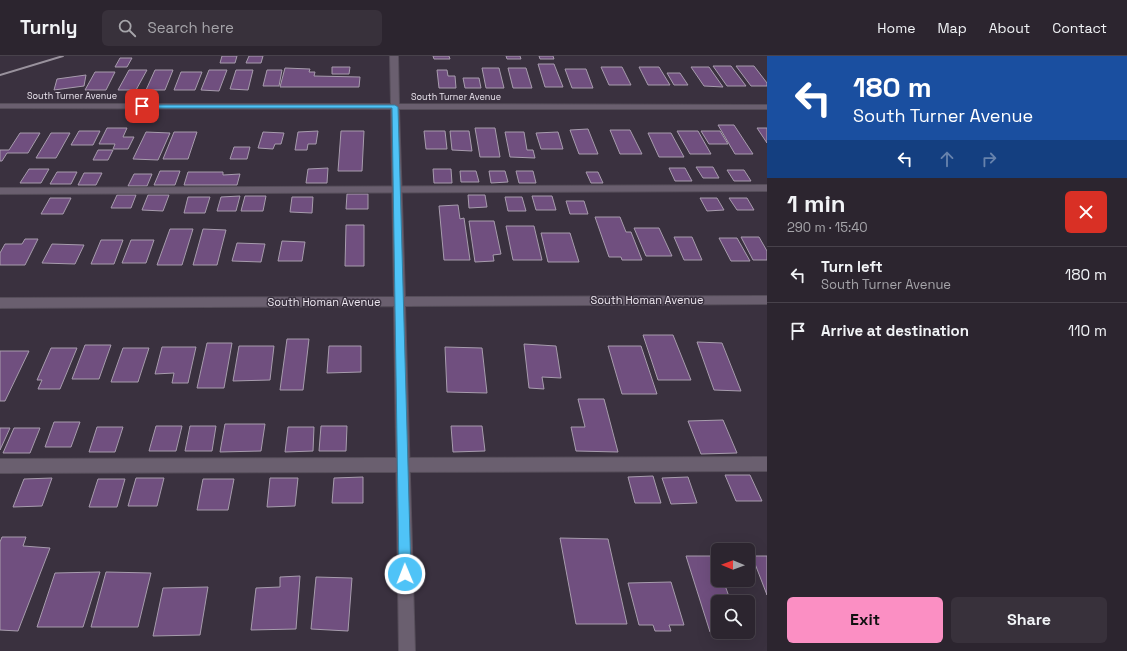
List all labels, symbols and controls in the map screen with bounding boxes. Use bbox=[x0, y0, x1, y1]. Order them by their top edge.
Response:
search box bbox=[102, 10, 382, 46]
text: Turnly bbox=[20, 15, 78, 40]
icon: search bbox=[116, 17, 138, 39]
text: Search here bbox=[148, 18, 234, 37]
text: Home bbox=[877, 19, 915, 37]
text: Map bbox=[937, 19, 967, 37]
text: About bbox=[989, 19, 1030, 37]
text: Contact bbox=[1052, 19, 1107, 37]
text: 180 m bbox=[853, 69, 932, 105]
icon: left bbox=[787, 72, 839, 124]
pin bbox=[125, 89, 159, 123]
street label: South Turner Avenue bbox=[27, 90, 117, 102]
street label: South Turner Avenue bbox=[411, 91, 501, 103]
icon: arrive bbox=[131, 95, 153, 117]
text: South Turner Avenue bbox=[853, 104, 1033, 127]
icon: left bbox=[894, 148, 916, 170]
icon: ahead bbox=[936, 148, 958, 170]
icon: right bbox=[978, 148, 1000, 170]
text: 1 min bbox=[787, 188, 846, 219]
button: close bbox=[1065, 191, 1107, 233]
text: 290 m · 15:40 bbox=[787, 219, 868, 236]
text: Turn left bbox=[821, 257, 883, 276]
icon: left bbox=[787, 264, 809, 286]
text: 180 m bbox=[1065, 265, 1107, 284]
text: South Turner Avenue bbox=[821, 276, 951, 293]
street label: South Homan Avenue bbox=[591, 293, 703, 307]
street label: South Homan Avenue bbox=[268, 295, 380, 309]
icon: arrive bbox=[787, 320, 809, 342]
text: Arrive at destination bbox=[821, 321, 969, 340]
text: 110 m bbox=[1068, 321, 1107, 340]
north arrow bbox=[711, 543, 755, 587]
map controls bbox=[711, 543, 755, 639]
position arrow bbox=[384, 553, 426, 595]
button: search bbox=[711, 595, 755, 639]
button: Exit bbox=[787, 597, 943, 643]
button: Share bbox=[951, 597, 1107, 643]

